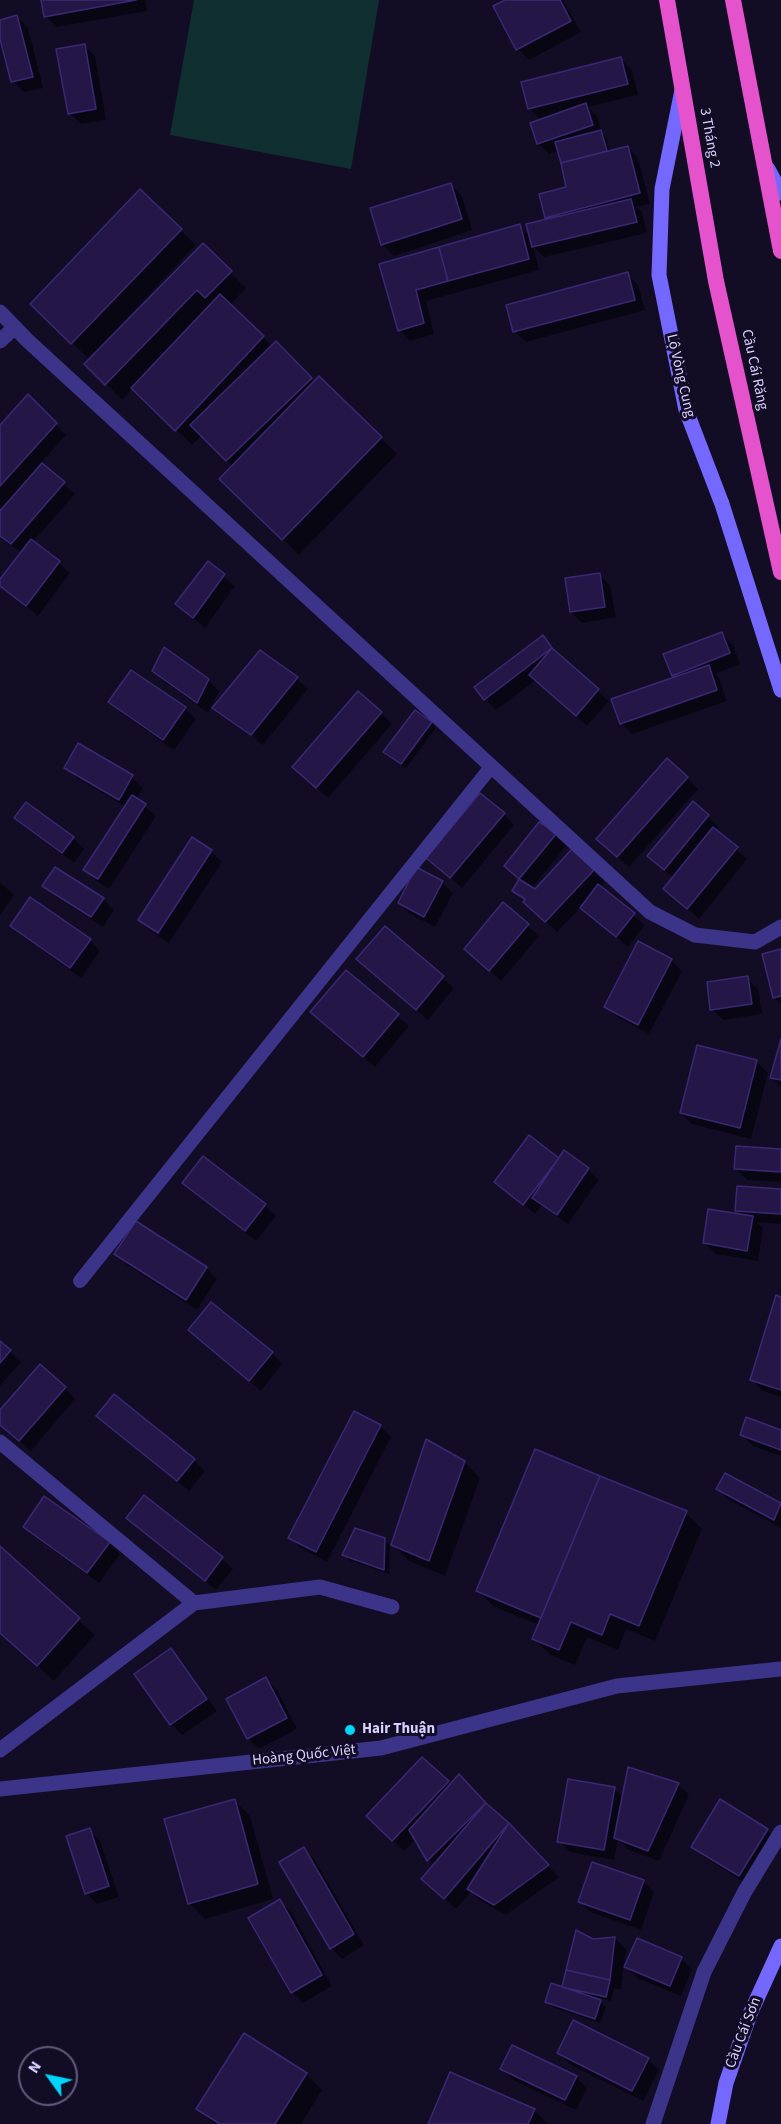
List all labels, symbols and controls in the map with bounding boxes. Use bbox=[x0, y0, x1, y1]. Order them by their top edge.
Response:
street label: 3 Tháng 2 bbox=[695, 107, 723, 169]
street label: Cầu Cái Răng bbox=[737, 328, 771, 412]
street label: Lộ Vòng Cung bbox=[662, 333, 698, 419]
place label: Hair Thuận bbox=[362, 1721, 435, 1739]
marker: Hair Thuận bbox=[343, 1723, 357, 1737]
street label: Hoàng Quốc Việt bbox=[251, 1742, 357, 1770]
street label: Cầu Cái Sơn bbox=[722, 1995, 766, 2071]
north arrow bbox=[18, 2046, 78, 2106]
text: N bbox=[22, 2057, 47, 2078]

